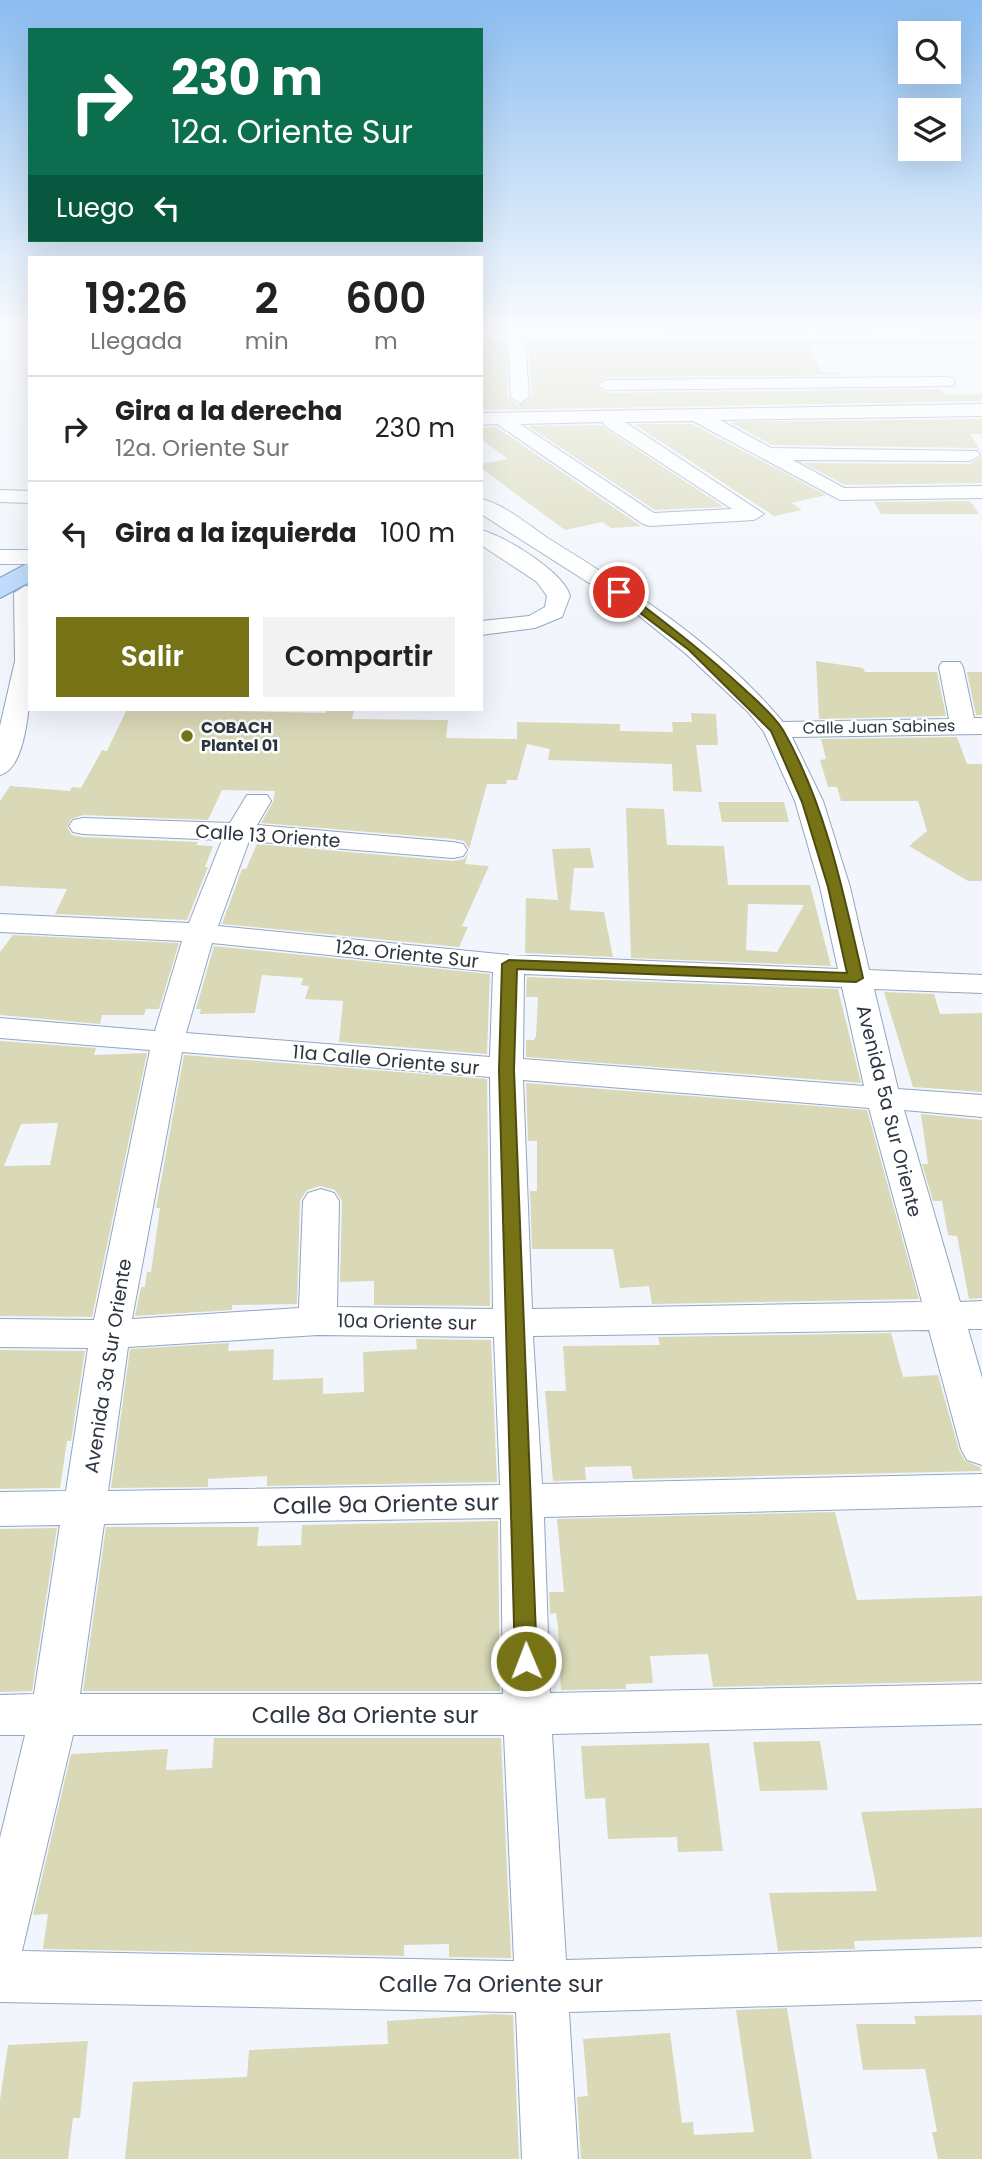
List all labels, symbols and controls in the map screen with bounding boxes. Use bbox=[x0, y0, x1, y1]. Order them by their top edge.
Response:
map controls bbox=[898, 21, 961, 161]
button: search bbox=[898, 21, 961, 84]
text: 230 m bbox=[171, 44, 323, 112]
icon: right bbox=[56, 56, 147, 147]
button: layers bbox=[898, 98, 961, 161]
text: 12a. Oriente Sur bbox=[171, 109, 413, 154]
icon: left bbox=[148, 189, 186, 227]
text: Luego bbox=[56, 190, 134, 226]
text: 19:26 bbox=[85, 269, 188, 328]
text: 2 bbox=[255, 269, 279, 328]
text: 600 bbox=[345, 269, 426, 328]
text: Llegada bbox=[90, 325, 182, 357]
text: min bbox=[245, 325, 289, 357]
text: m bbox=[374, 325, 398, 357]
text: Gira a la derecha bbox=[115, 393, 343, 429]
icon: right bbox=[56, 410, 94, 448]
text: 230 m bbox=[375, 410, 455, 446]
text: 12a. Oriente Sur bbox=[115, 432, 289, 464]
icon: left bbox=[56, 515, 94, 553]
text: Gira a la izquierda bbox=[115, 515, 357, 551]
text: 100 m bbox=[380, 515, 455, 551]
pin bbox=[589, 562, 649, 622]
icon: arrive bbox=[600, 573, 638, 611]
button: Salir bbox=[56, 617, 249, 697]
button: Compartir bbox=[263, 617, 455, 697]
street label: Calle Juan Sabines bbox=[802, 714, 956, 740]
place label: COBACH Plantel 01 bbox=[201, 716, 278, 757]
marker: COBACH Plantel 01 bbox=[179, 728, 195, 744]
street label: Calle 13 Oriente bbox=[195, 817, 341, 855]
street label: 12a. Oriente Sur bbox=[334, 933, 480, 975]
street label: Avenida 5a Sur Oriente bbox=[850, 1002, 928, 1220]
street label: 11a Calle Oriente sur bbox=[291, 1038, 481, 1082]
street label: Avenida 3a Sur Oriente bbox=[78, 1257, 138, 1475]
street label: 10a Oriente sur bbox=[337, 1307, 477, 1337]
street label: Calle 9a Oriente sur bbox=[272, 1486, 500, 1522]
position arrow bbox=[489, 1624, 563, 1698]
street label: Calle 8a Oriente sur bbox=[252, 1699, 478, 1731]
street label: Calle 7a Oriente sur bbox=[379, 1968, 603, 2000]

